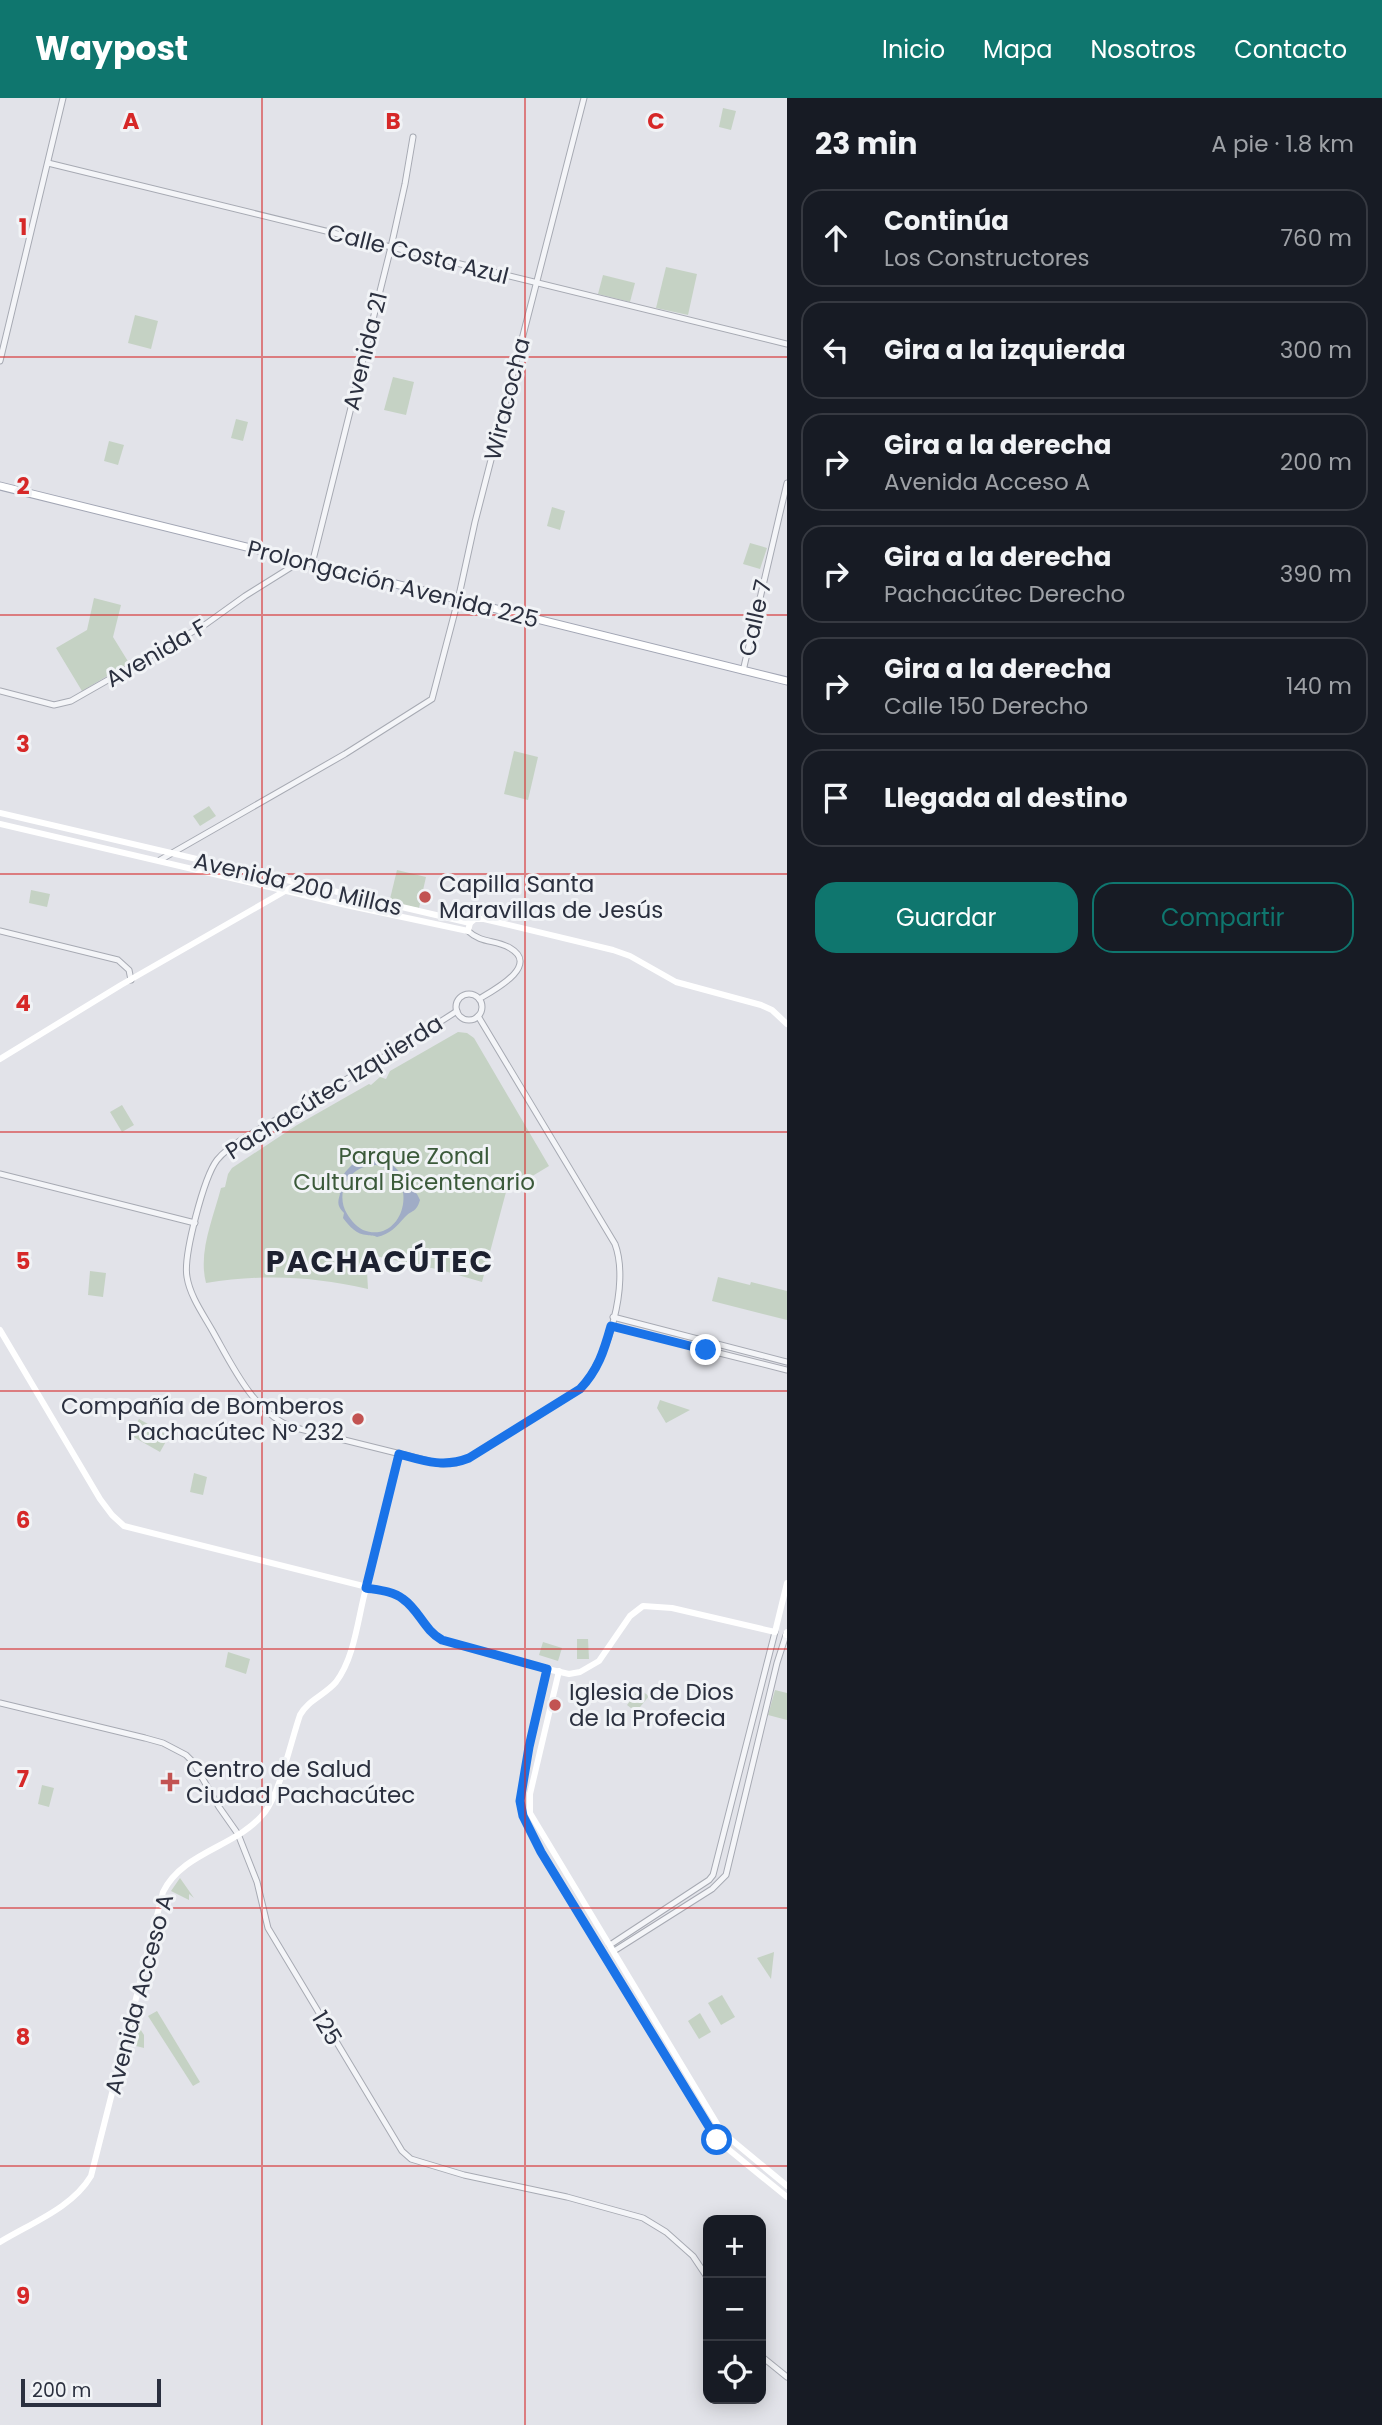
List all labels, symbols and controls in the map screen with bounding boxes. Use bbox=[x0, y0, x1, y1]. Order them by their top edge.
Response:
text: Waypost bbox=[35, 25, 188, 72]
text: Inicio bbox=[882, 33, 945, 66]
text: Mapa bbox=[983, 33, 1052, 66]
text: Nosotros bbox=[1090, 33, 1196, 66]
text: Contacto bbox=[1234, 33, 1347, 66]
text: A bbox=[123, 105, 140, 137]
text: B bbox=[385, 105, 401, 137]
text: C bbox=[647, 105, 665, 137]
text: 23 min bbox=[815, 122, 917, 165]
text: A pie · 1.8 km bbox=[1211, 128, 1354, 160]
text: Continúa bbox=[884, 203, 1009, 239]
text: 1 bbox=[19, 211, 27, 243]
street label: Calle Costa Azul bbox=[324, 216, 512, 292]
icon: ahead bbox=[817, 219, 855, 257]
text: 760 m bbox=[1281, 222, 1352, 254]
text: Los Constructores bbox=[884, 242, 1090, 274]
street label: Avenida 21 bbox=[335, 288, 395, 414]
icon: left bbox=[817, 331, 855, 369]
text: Gira a la izquierda bbox=[884, 332, 1126, 368]
street label: Wiracocha bbox=[476, 334, 538, 464]
text: 300 m bbox=[1280, 334, 1352, 366]
text: Gira a la derecha bbox=[884, 427, 1112, 463]
icon: right bbox=[817, 443, 855, 481]
text: 200 m bbox=[1280, 446, 1352, 478]
text: Avenida Acceso A bbox=[884, 466, 1090, 498]
text: 2 bbox=[16, 470, 30, 502]
street label: Prolongación Avenida 225 bbox=[244, 532, 542, 636]
text: Gira a la derecha bbox=[884, 539, 1112, 575]
icon: right bbox=[817, 555, 855, 593]
text: 390 m bbox=[1280, 558, 1352, 590]
street label: Calle 7 bbox=[731, 577, 779, 659]
text: Pachacútec Derecho bbox=[884, 578, 1125, 610]
street label: Avenida F bbox=[100, 611, 212, 695]
text: Gira a la derecha bbox=[884, 651, 1112, 687]
icon: right bbox=[817, 667, 855, 705]
text: 140 m bbox=[1286, 670, 1352, 702]
text: Calle 150 Derecho bbox=[884, 690, 1088, 722]
text: 3 bbox=[16, 728, 30, 760]
icon: arrive bbox=[817, 779, 855, 817]
text: Llegada al destino bbox=[884, 780, 1128, 816]
street label: Avenida 200 Millas bbox=[191, 844, 405, 924]
place label: Capilla Santa Maravillas de Jesús bbox=[439, 868, 663, 926]
button: Guardar bbox=[815, 882, 1078, 953]
button: Compartir bbox=[1092, 882, 1354, 953]
marker: Capilla Santa Maravillas de Jesús bbox=[417, 889, 433, 905]
text: 4 bbox=[15, 987, 31, 1019]
street label: Pachacútec Izquierda bbox=[219, 1007, 449, 1167]
park label: Parque Zonal Cultural Bicentenario bbox=[293, 1140, 535, 1198]
district label: PACHACÚTEC bbox=[266, 1240, 494, 1283]
text: 5 bbox=[16, 1245, 30, 1277]
route end bbox=[690, 1334, 721, 1365]
place label: Compañía de Bomberos Pachacútec Nº 232 bbox=[61, 1390, 344, 1448]
marker: Compañía de Bomberos Pachacútec Nº 232 bbox=[350, 1411, 366, 1427]
text: 6 bbox=[16, 1504, 30, 1536]
place label: Iglesia de Dios de la Profecia bbox=[569, 1676, 734, 1734]
marker: Iglesia de Dios de la Profecia bbox=[547, 1697, 563, 1713]
place label: Centro de Salud Ciudad Pachacútec bbox=[186, 1753, 415, 1811]
text: 7 bbox=[17, 1763, 29, 1795]
marker: Centro de Salud Ciudad Pachacútec bbox=[160, 1772, 180, 1792]
street label: Avenida Acceso A bbox=[97, 1890, 181, 2098]
street label: 125 bbox=[304, 2005, 350, 2051]
text: 8 bbox=[16, 2021, 30, 2053]
route start bbox=[701, 2124, 732, 2155]
map controls bbox=[703, 2215, 766, 2404]
button: + bbox=[703, 2215, 766, 2278]
button: − bbox=[703, 2278, 766, 2341]
text: 9 bbox=[16, 2280, 30, 2312]
button: locate bbox=[703, 2341, 766, 2404]
scale bar bbox=[21, 2376, 161, 2408]
text: 200 m bbox=[32, 2377, 91, 2404]

